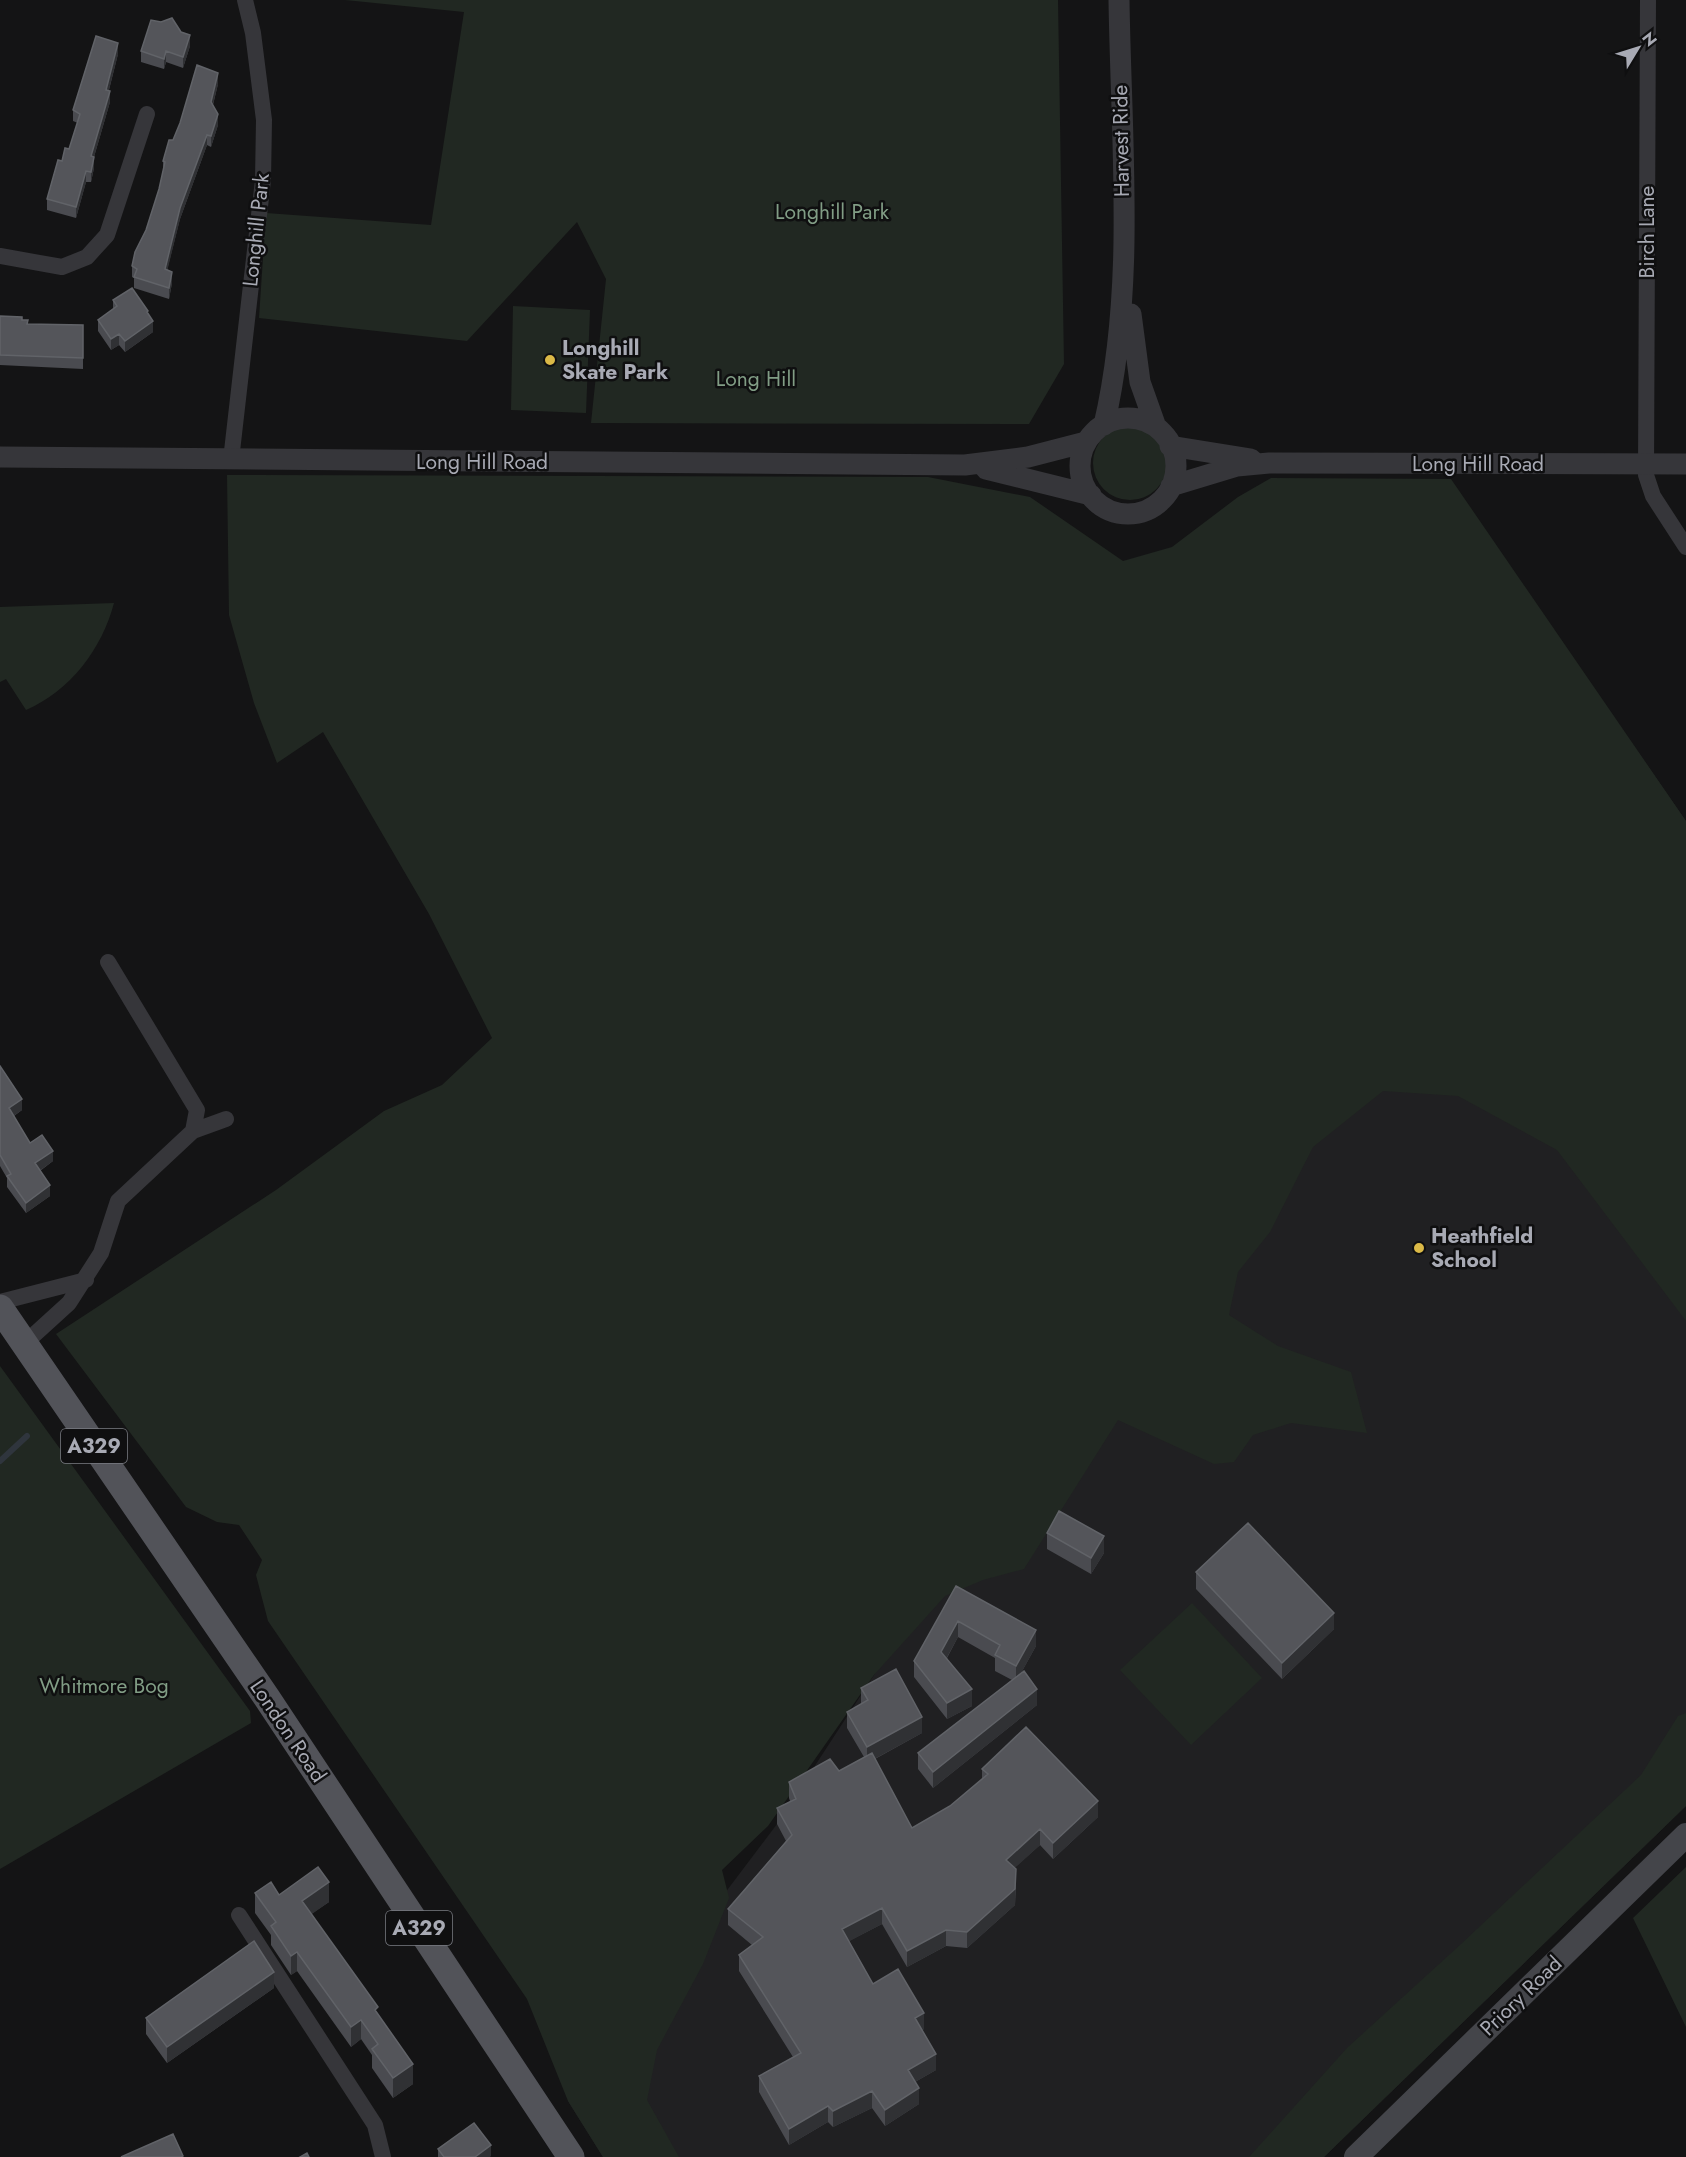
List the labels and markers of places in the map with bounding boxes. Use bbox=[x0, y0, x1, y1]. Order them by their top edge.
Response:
place label: Longhill Skate Park bbox=[562, 333, 668, 387]
marker: Longhill Skate Park bbox=[543, 353, 557, 367]
place label: Heathfield School bbox=[1431, 1221, 1533, 1275]
marker: Heathfield School bbox=[1412, 1241, 1426, 1255]

